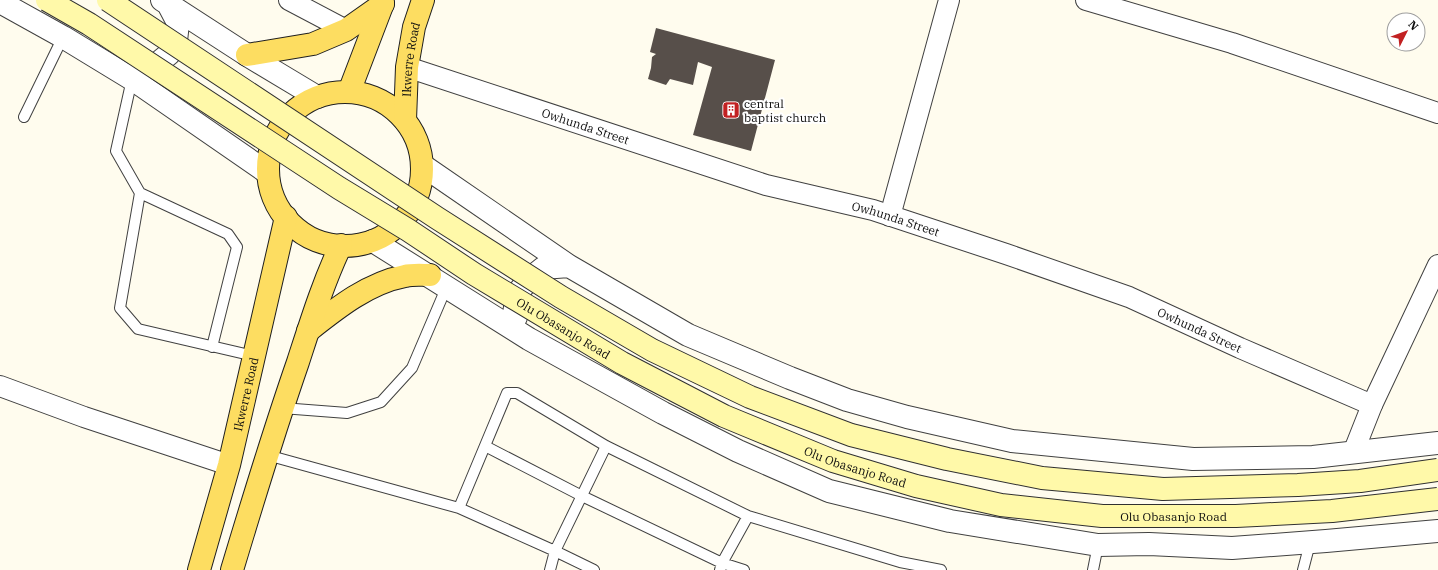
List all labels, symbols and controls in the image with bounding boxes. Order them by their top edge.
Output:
north arrow [1386,12,1426,52]
text: N [1405,17,1422,33]
street label: Ikwerre Road [398,20,423,97]
place label: central baptist church [744,96,827,125]
building icon: central baptist church [721,100,741,120]
street label: Owhunda Street [540,104,631,147]
street label: Owhunda Street [851,198,942,239]
street label: Olu Obasanjo Road [514,294,613,362]
street label: Owhunda Street [1155,304,1244,355]
street label: Ikwerre Road [230,356,261,432]
street label: Olu Obasanjo Road [802,442,908,490]
street label: Olu Obasanjo Road [1120,509,1227,524]

